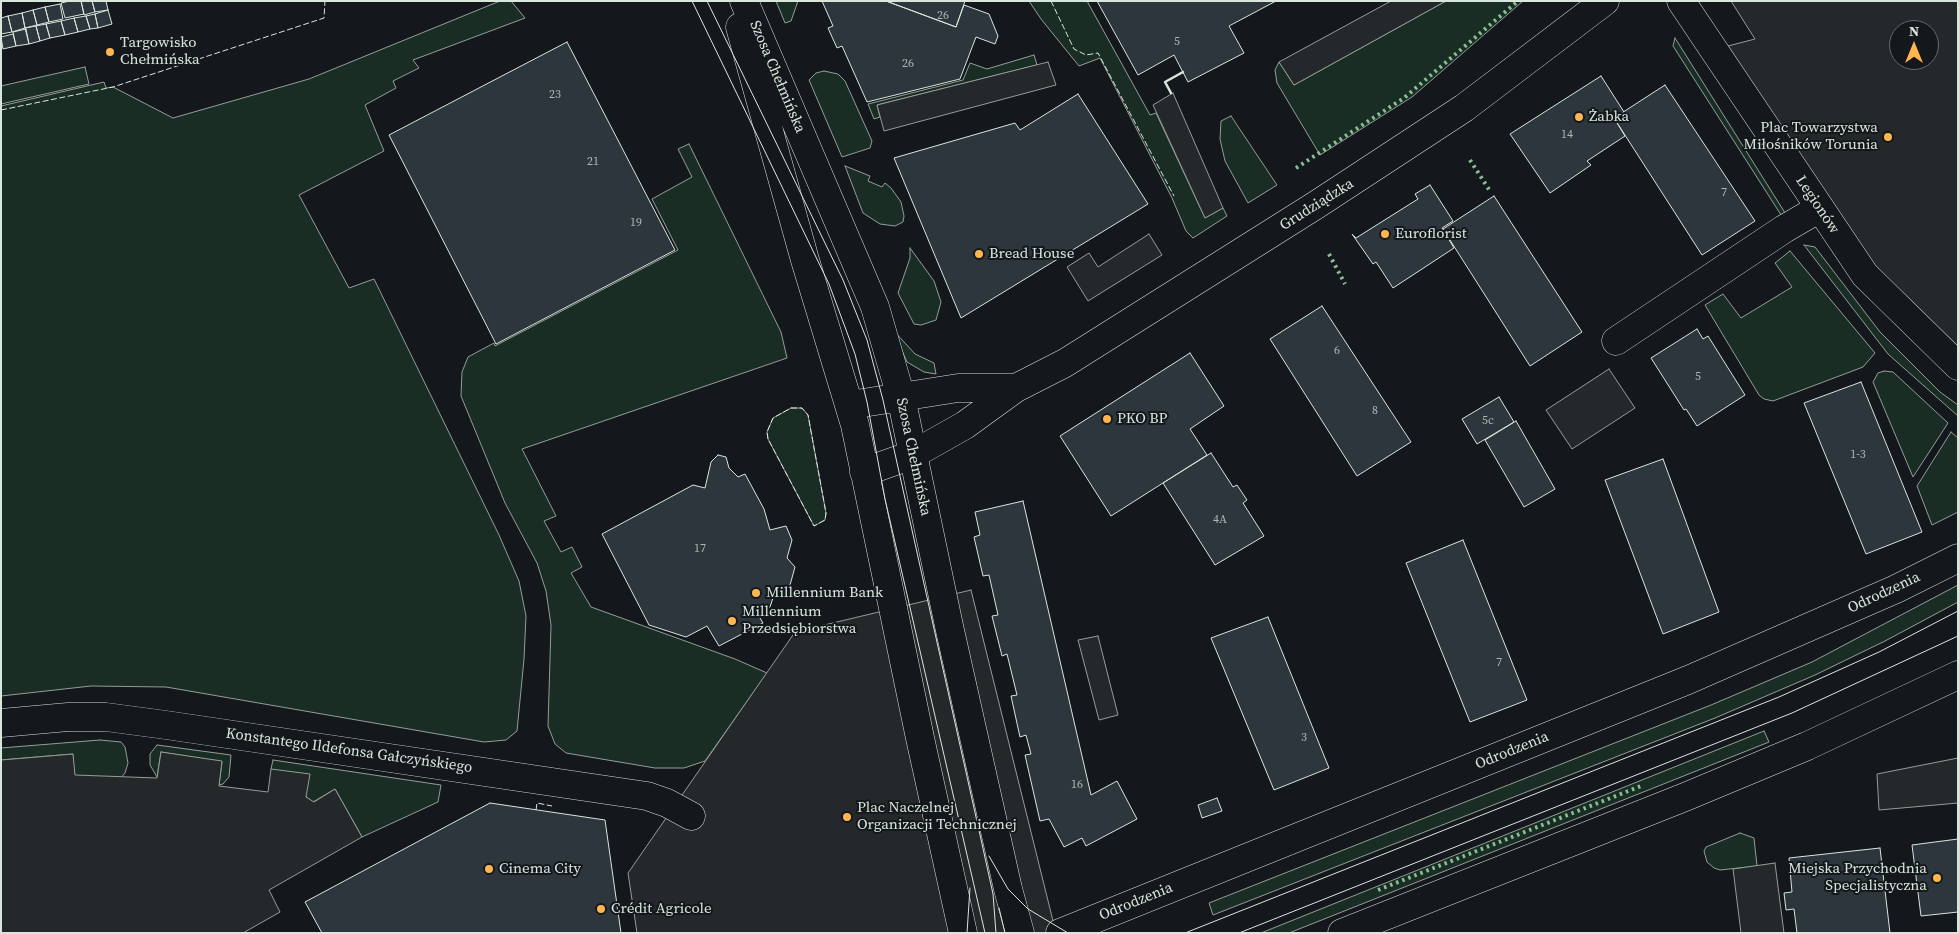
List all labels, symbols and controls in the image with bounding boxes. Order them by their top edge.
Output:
house number: 26 [937,9,949,23]
street label: Szosa Chełmińska [745,18,809,136]
north arrow [1889,20,1939,70]
text: N [1909,21,1919,41]
place label: Targowisko Chełmińska [120,34,200,69]
house number: 5 [1174,35,1180,49]
marker: Targowisko Chełmińska [104,46,116,58]
house number: 26 [902,57,914,71]
house number: 23 [549,88,561,102]
place label: Żabka [1589,108,1629,126]
marker: Żabka [1573,111,1585,123]
place label: Plac Towarzystwa Miłośników Torunia [1744,119,1878,154]
house number: 14 [1561,128,1573,142]
marker: Plac Towarzystwa Miłośników Torunia [1882,131,1894,143]
house number: 21 [587,155,599,169]
street label: Legionów [1791,173,1843,237]
street label: Grudziądzka [1277,175,1357,235]
house number: 7 [1721,186,1727,200]
house number: 19 [630,216,642,230]
place label: Euroflorist [1395,225,1467,243]
marker: Euroflorist [1379,228,1391,240]
place label: Bread House [989,245,1074,263]
marker: Bread House [973,248,985,260]
house number: 6 [1334,344,1340,358]
house number: 5 [1695,370,1701,384]
street label: Szosa Chełmińska [892,396,934,518]
house number: 8 [1372,404,1378,418]
place label: PKO BP [1117,410,1167,428]
marker: PKO BP [1101,413,1113,425]
house number: 5c [1482,414,1494,428]
house number: 1-3 [1850,448,1866,462]
house number: 4A [1213,513,1227,527]
house number: 17 [694,542,706,556]
street label: Odrodzenia [1845,568,1923,618]
place label: Millennium Bank [766,584,883,602]
marker: Millennium Bank [750,587,762,599]
place label: Millennium Przedsiębiorstwa [742,603,856,638]
marker: Millennium Przedsiębiorstwa [726,615,738,627]
house number: 7 [1496,656,1502,670]
street label: Konstantego Ildefonsa Gałczyńskiego [225,725,473,777]
street label: Odrodzenia [1473,728,1551,774]
house number: 3 [1301,731,1307,745]
house number: 16 [1071,778,1083,792]
place label: Plac Naczelnej Organizacji Technicznej [857,799,1017,834]
marker: Plac Naczelnej Organizacji Technicznej [841,811,853,823]
place label: Cinema City [499,860,581,878]
place label: Miejska Przychodnia Specjalistyczna [1788,860,1927,895]
marker: Cinema City [483,863,495,875]
marker: Miejska Przychodnia Specjalistyczna [1931,872,1943,884]
street label: Odrodzenia [1097,879,1175,925]
place label: Crédit Agricole [611,900,712,918]
marker: Crédit Agricole [595,903,607,915]

